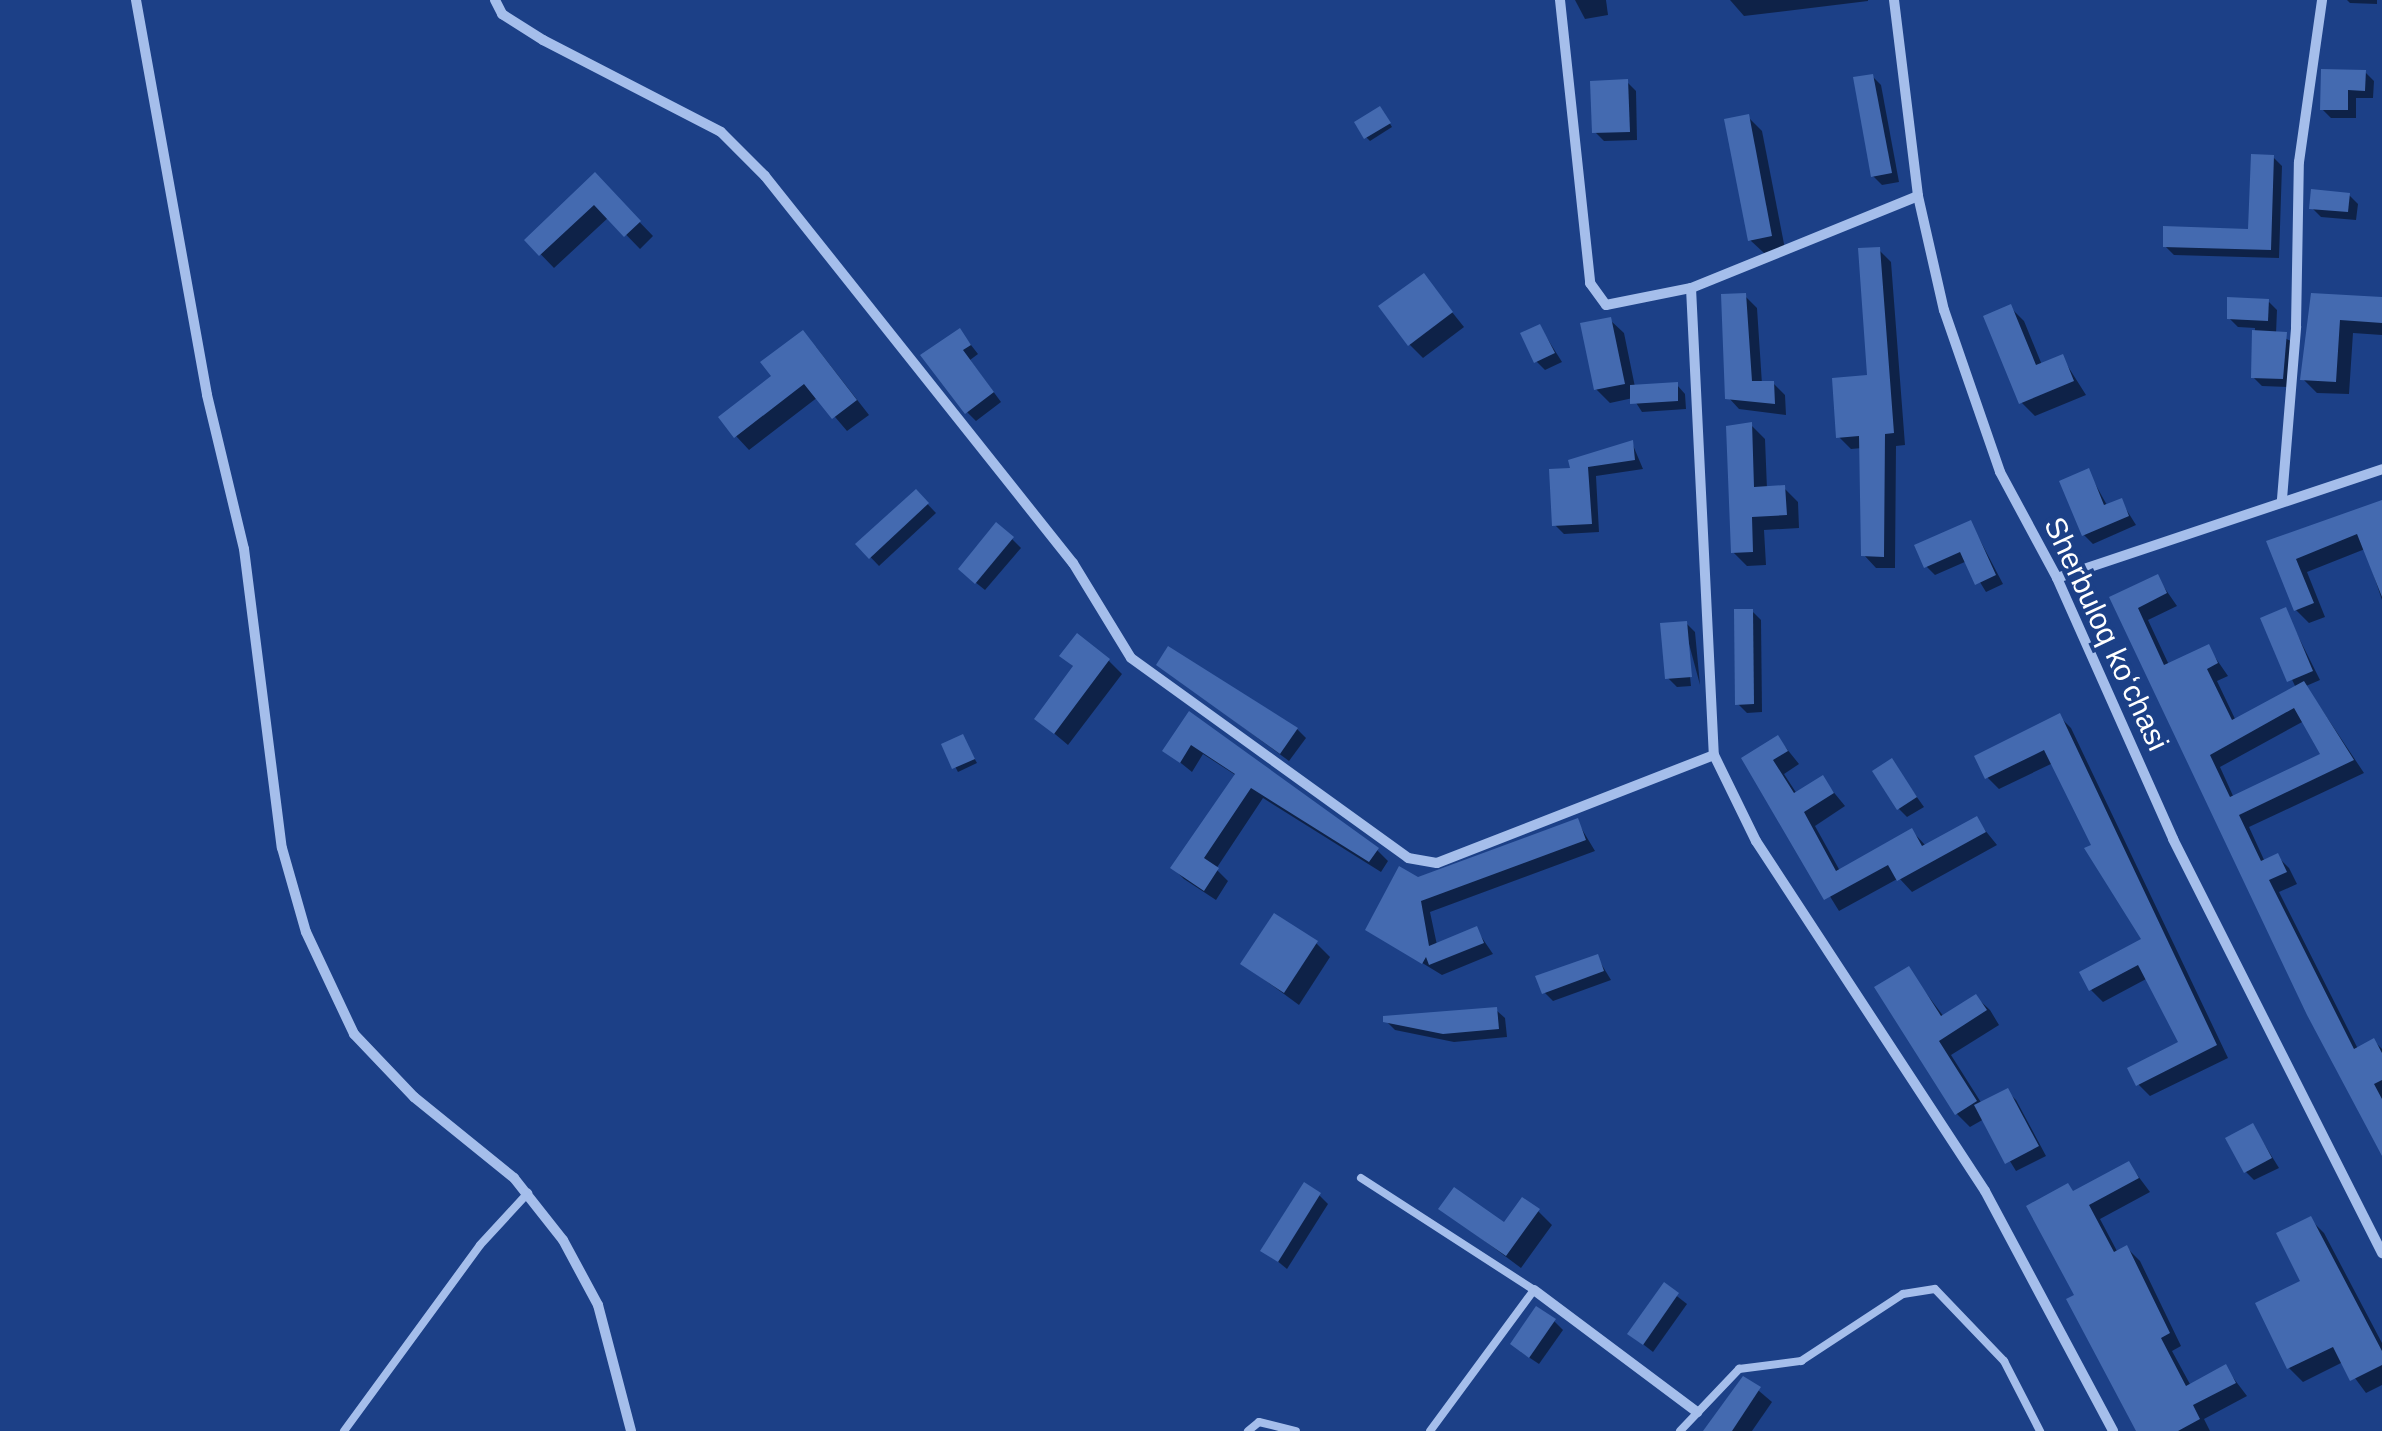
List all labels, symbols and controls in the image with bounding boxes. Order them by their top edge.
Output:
street label: Sherbuloq koʻchasi [2036,512,2176,756]

